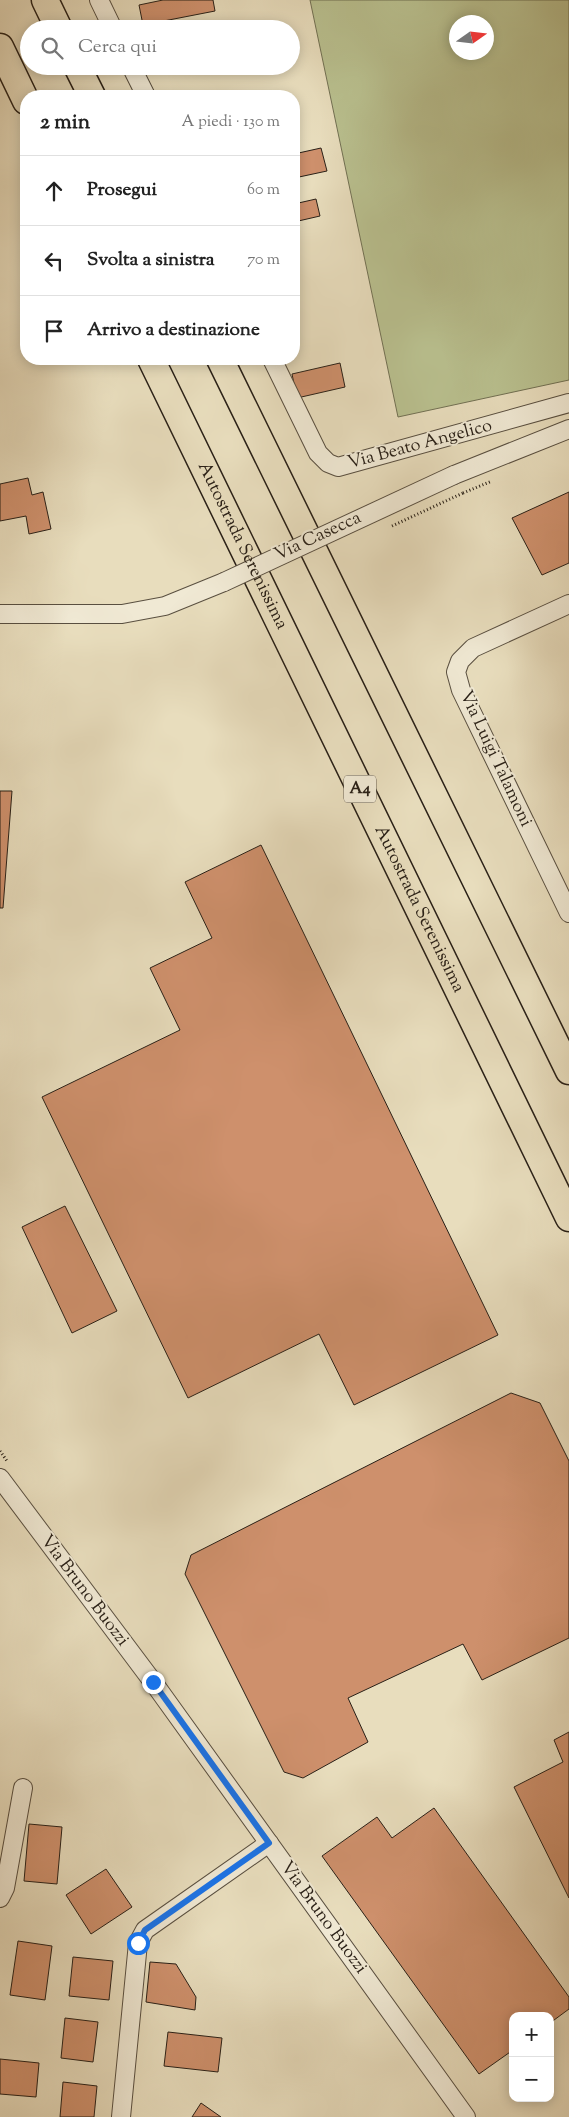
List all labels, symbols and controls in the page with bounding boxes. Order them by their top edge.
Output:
north arrow [449,15,494,60]
search box [20,20,300,75]
icon: search [38,34,66,62]
text: Cerca qui [78,34,157,61]
text: 2 min [40,108,90,138]
text: A piedi · 130 m [182,111,280,134]
icon: ahead [40,177,68,205]
text: Prosegui [87,177,157,204]
text: 60 m [247,179,280,202]
icon: left [40,247,68,275]
text: Svolta a sinistra [87,247,215,274]
text: 70 m [247,249,280,272]
icon: arrive [40,317,68,345]
text: Arrivo a destinazione [87,317,260,344]
street label: Via Beato Angelico [345,413,495,477]
street label: Autostrada Serenissima [190,458,294,634]
street label: Via Casecca [270,506,366,568]
street label: Via Luigi Talamoni [452,687,538,831]
road number: A4 [344,776,376,802]
street label: Autostrada Serenissima [367,821,471,997]
street label: Via Bruno Buozzi [33,1530,135,1652]
route end [142,1671,165,1694]
street label: Via Bruno Buozzi [273,1856,373,1980]
route start [127,1932,150,1955]
map controls [509,2012,554,2102]
button: + [509,2012,554,2057]
button: − [509,2057,554,2102]

